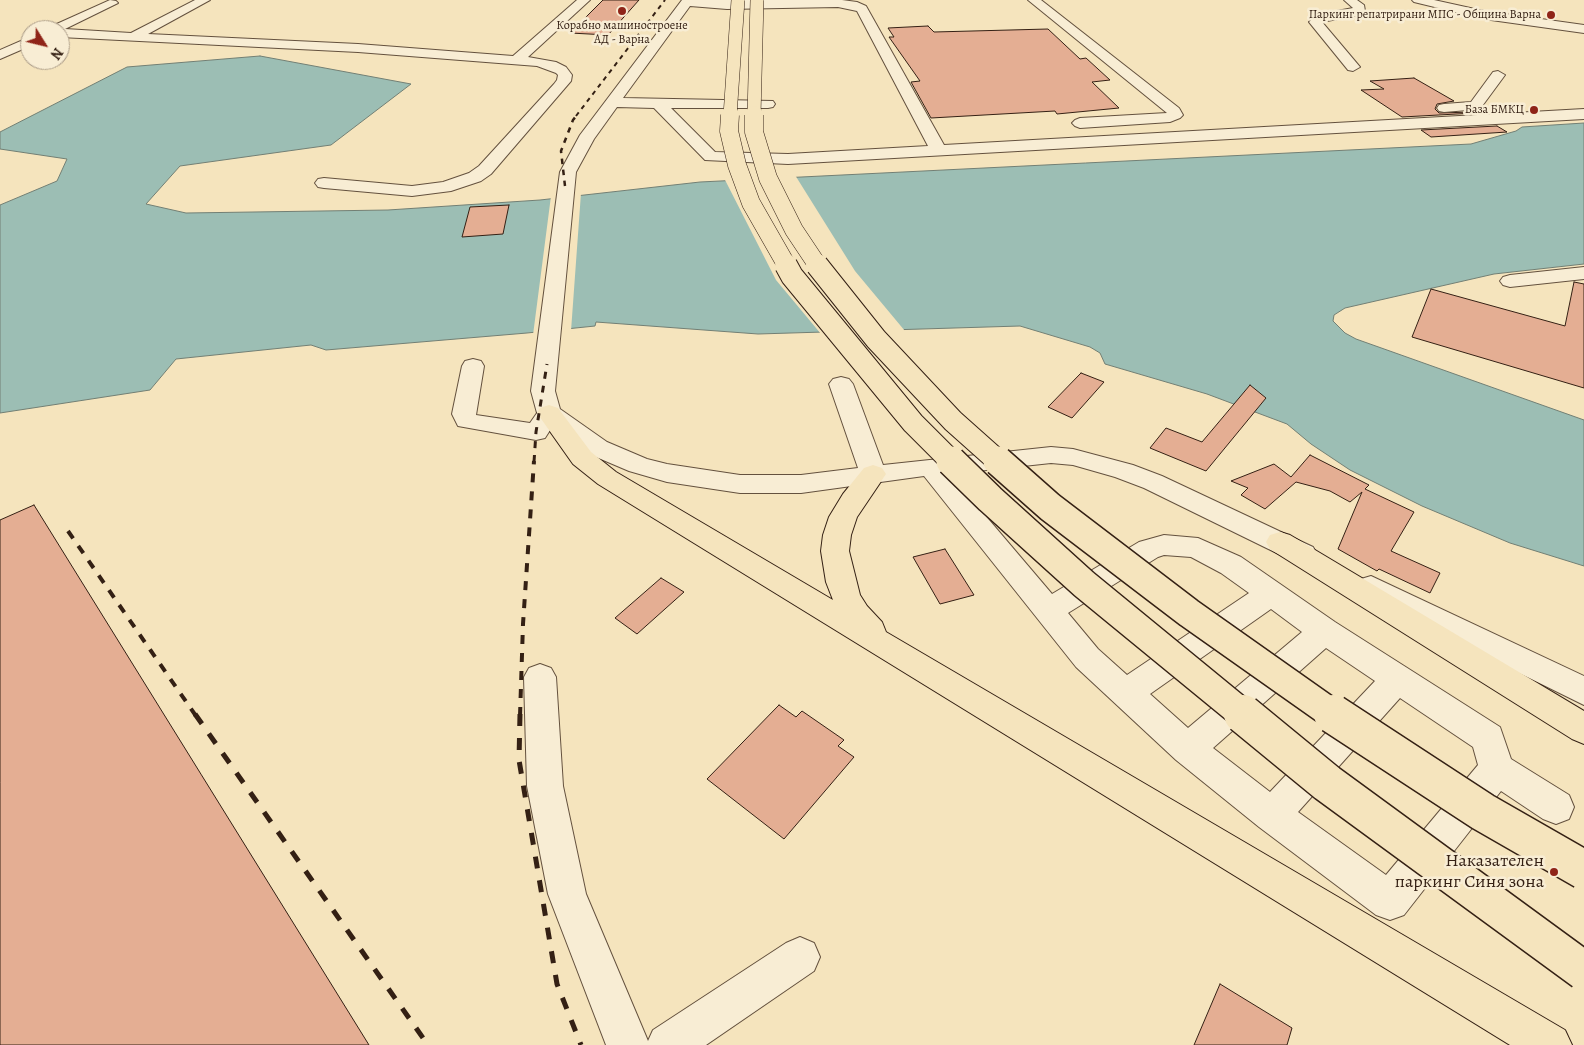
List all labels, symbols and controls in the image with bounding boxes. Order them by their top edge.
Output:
marker: Корабно машиностроене АД - Варна [616,5,628,17]
place label: Паркинг репатрирани МПС - Община Варна [1309,8,1541,22]
marker: Паркинг репатрирани МПС - Община Варна [1545,9,1557,21]
place label: Корабно машиностроене АД - Варна [556,19,688,47]
north arrow [20,20,70,70]
text: N [46,44,67,63]
place label: База БМКЦ [1465,103,1524,117]
marker: База БМКЦ [1528,104,1540,116]
place label: Наказателен паркинг Синя зона [1395,851,1544,894]
marker: Наказателен паркинг Синя зона [1548,866,1560,878]

